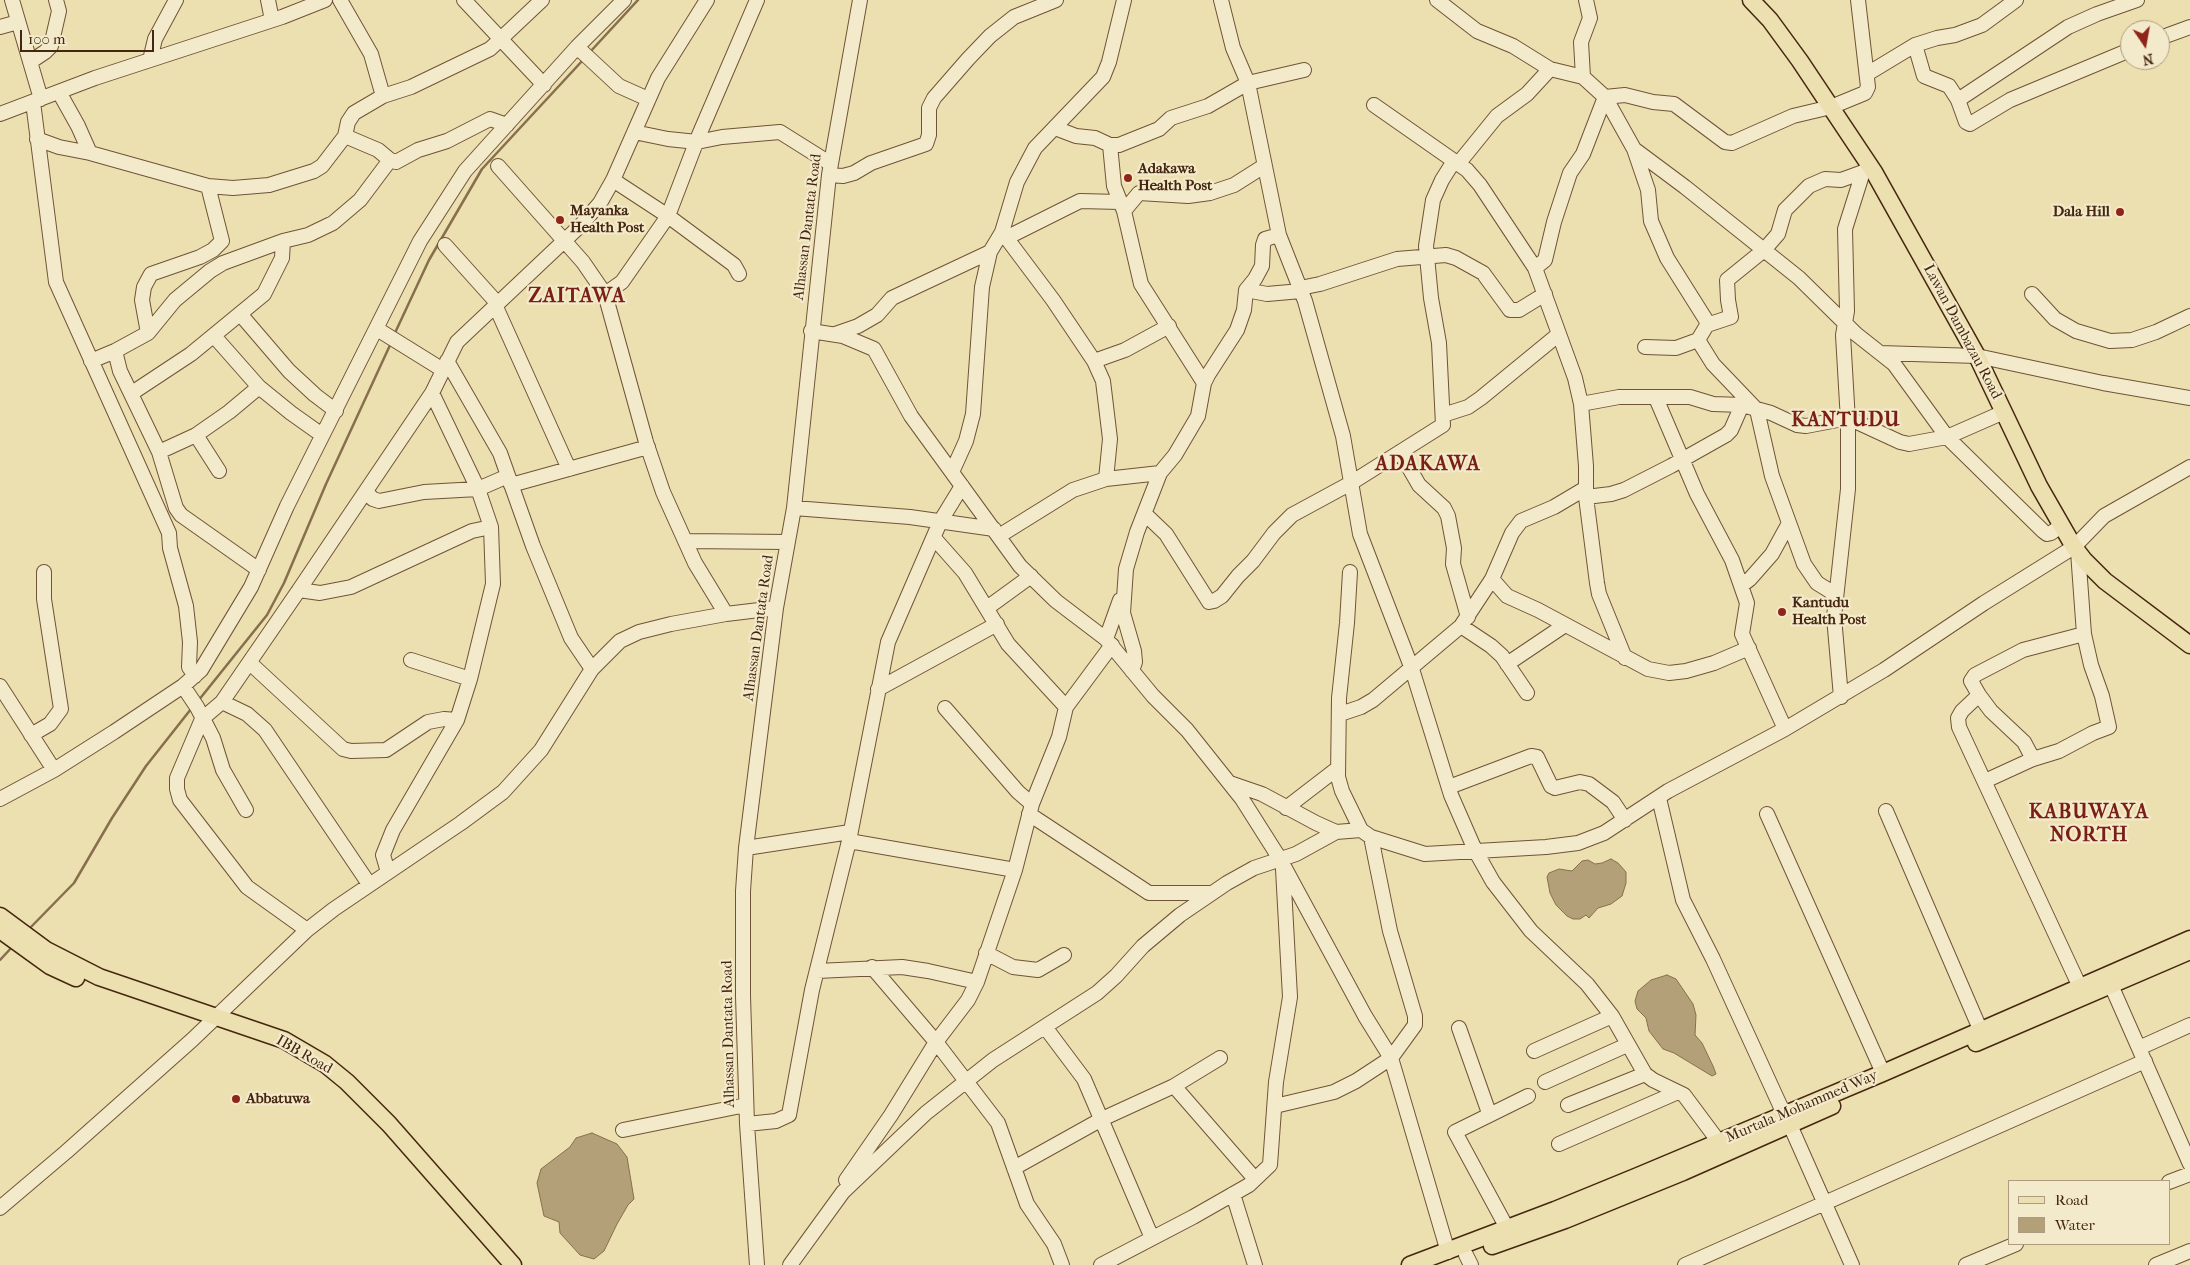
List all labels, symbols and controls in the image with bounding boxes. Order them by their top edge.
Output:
scale bar [22,20,156,52]
north arrow [2120,20,2170,70]
text: 100 m [28,30,66,48]
text: N [2141,50,2155,69]
street label: Alhassan Dantata Road [790,153,826,301]
place label: Adakawa Health Post [1138,160,1212,195]
marker: Adakawa Health Post [1122,172,1134,184]
place label: Mayanka Health Post [570,202,644,237]
place label: Dala Hill [2053,203,2110,221]
marker: Dala Hill [2114,206,2126,218]
marker: Mayanka Health Post [554,214,566,226]
street label: Lawan Dambazau Road [1919,262,2005,402]
district label: ZAITAWA [527,285,627,309]
district label: KANTUDU [1790,409,1902,433]
district label: ADAKAWA [1374,453,1482,477]
street label: Alhassan Dantata Road [740,554,778,702]
place label: Kantudu Health Post [1792,594,1866,629]
marker: Kantudu Health Post [1776,606,1788,618]
district label: KABUWAYA NORTH [2028,801,2150,848]
street label: Alhassan Dantata Road [719,960,739,1108]
street label: IBB Road [273,1032,335,1078]
street label: Murtala Mohammed Way [1723,1067,1881,1147]
place label: Abbatuwa [246,1090,310,1108]
marker: Abbatuwa [230,1093,242,1105]
legend [2008,1180,2170,1245]
text: Road [2055,1191,2088,1209]
text: Water [2055,1216,2095,1234]

